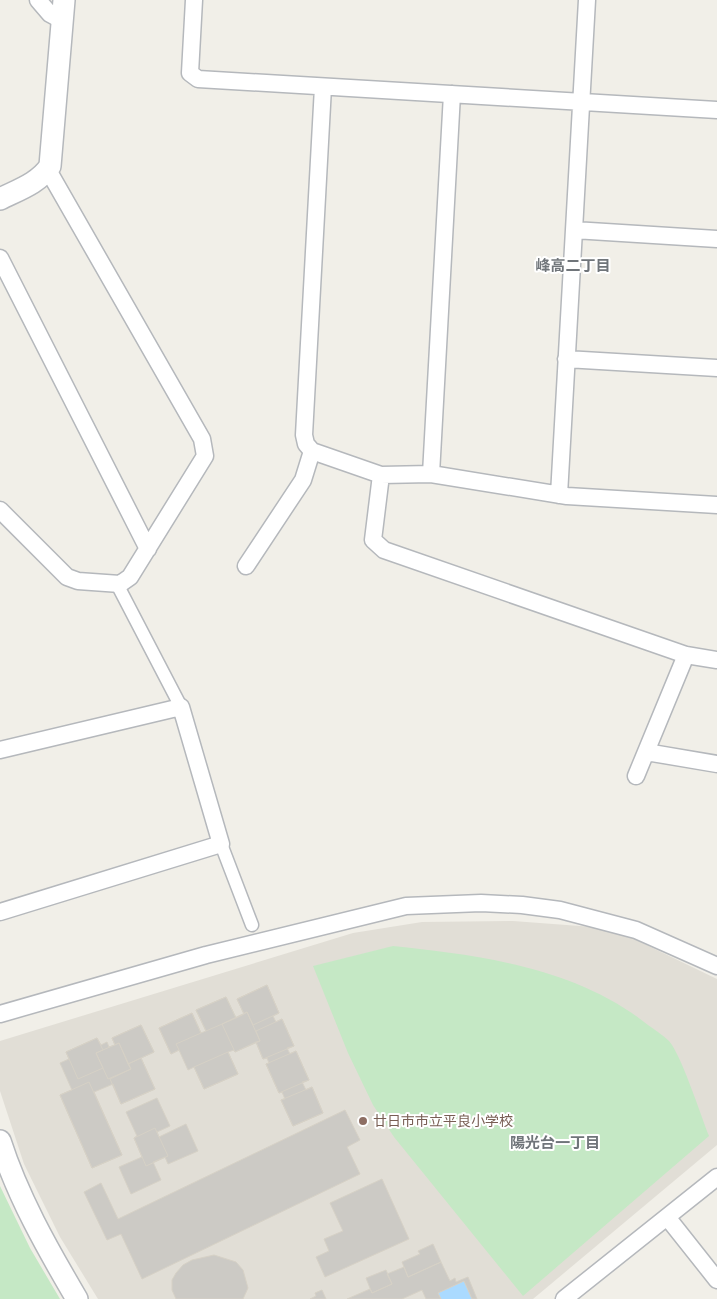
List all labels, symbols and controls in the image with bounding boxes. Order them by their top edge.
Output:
district label: 峰高二丁目 [535,257,611,275]
place label: 廿日市市立平良小学校 [373,1113,513,1129]
marker: 廿日市市立平良小学校 [357,1115,369,1127]
district label: 陽光台一丁目 [510,1134,600,1152]

